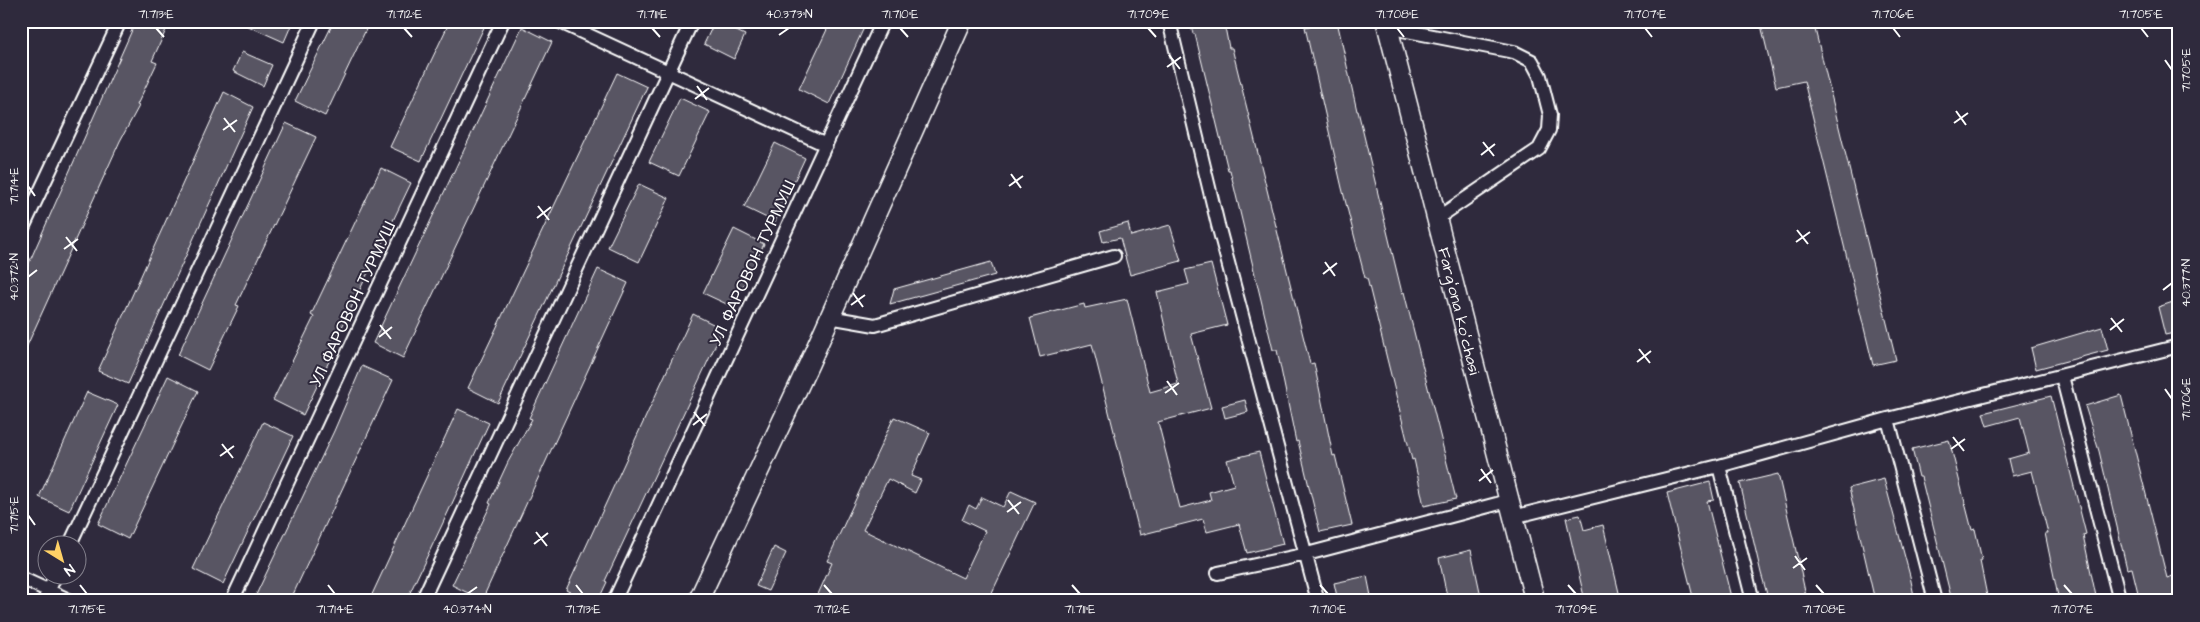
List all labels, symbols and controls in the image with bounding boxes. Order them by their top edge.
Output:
text: 71.713°E [138,6,174,23]
text: 71.712°E [386,6,422,23]
text: 71.711°E [637,6,667,23]
text: 40.373°N [765,6,813,23]
text: 71.710°E [882,6,918,23]
text: 71.709°E [1127,6,1169,23]
text: 71.708°E [1375,6,1419,23]
text: 71.707°E [1624,6,1666,23]
text: 71.706°E [1872,6,1914,23]
text: 71.705°E [2119,6,2163,23]
text: 71.705°E [2178,48,2195,92]
text: 71.714°E [6,167,23,205]
street label: УЛ ФАРОВОН ТУРМУШ [705,176,801,350]
street label: УЛ ФАРОВОН ТУРМУШ [305,217,401,391]
street label: Fargʻona koʻchasi [1432,245,1486,378]
text: 40.372°N [6,253,23,301]
text: 40.377°N [2178,258,2195,307]
text: 71.706°E [2178,378,2195,420]
text: 71.715°E [6,496,23,534]
north arrow [38,534,88,584]
text: N [60,559,79,580]
text: 71.715°E [68,601,106,618]
text: 71.714°E [316,601,354,618]
text: 40.374°N [442,601,492,618]
text: 71.713°E [565,601,601,618]
text: 71.712°E [814,601,850,618]
text: 71.711°E [1065,601,1095,618]
text: 71.710°E [1310,601,1346,618]
text: 71.709°E [1555,601,1597,618]
text: 71.708°E [1802,601,1846,618]
text: 71.707°E [2051,601,2093,618]

